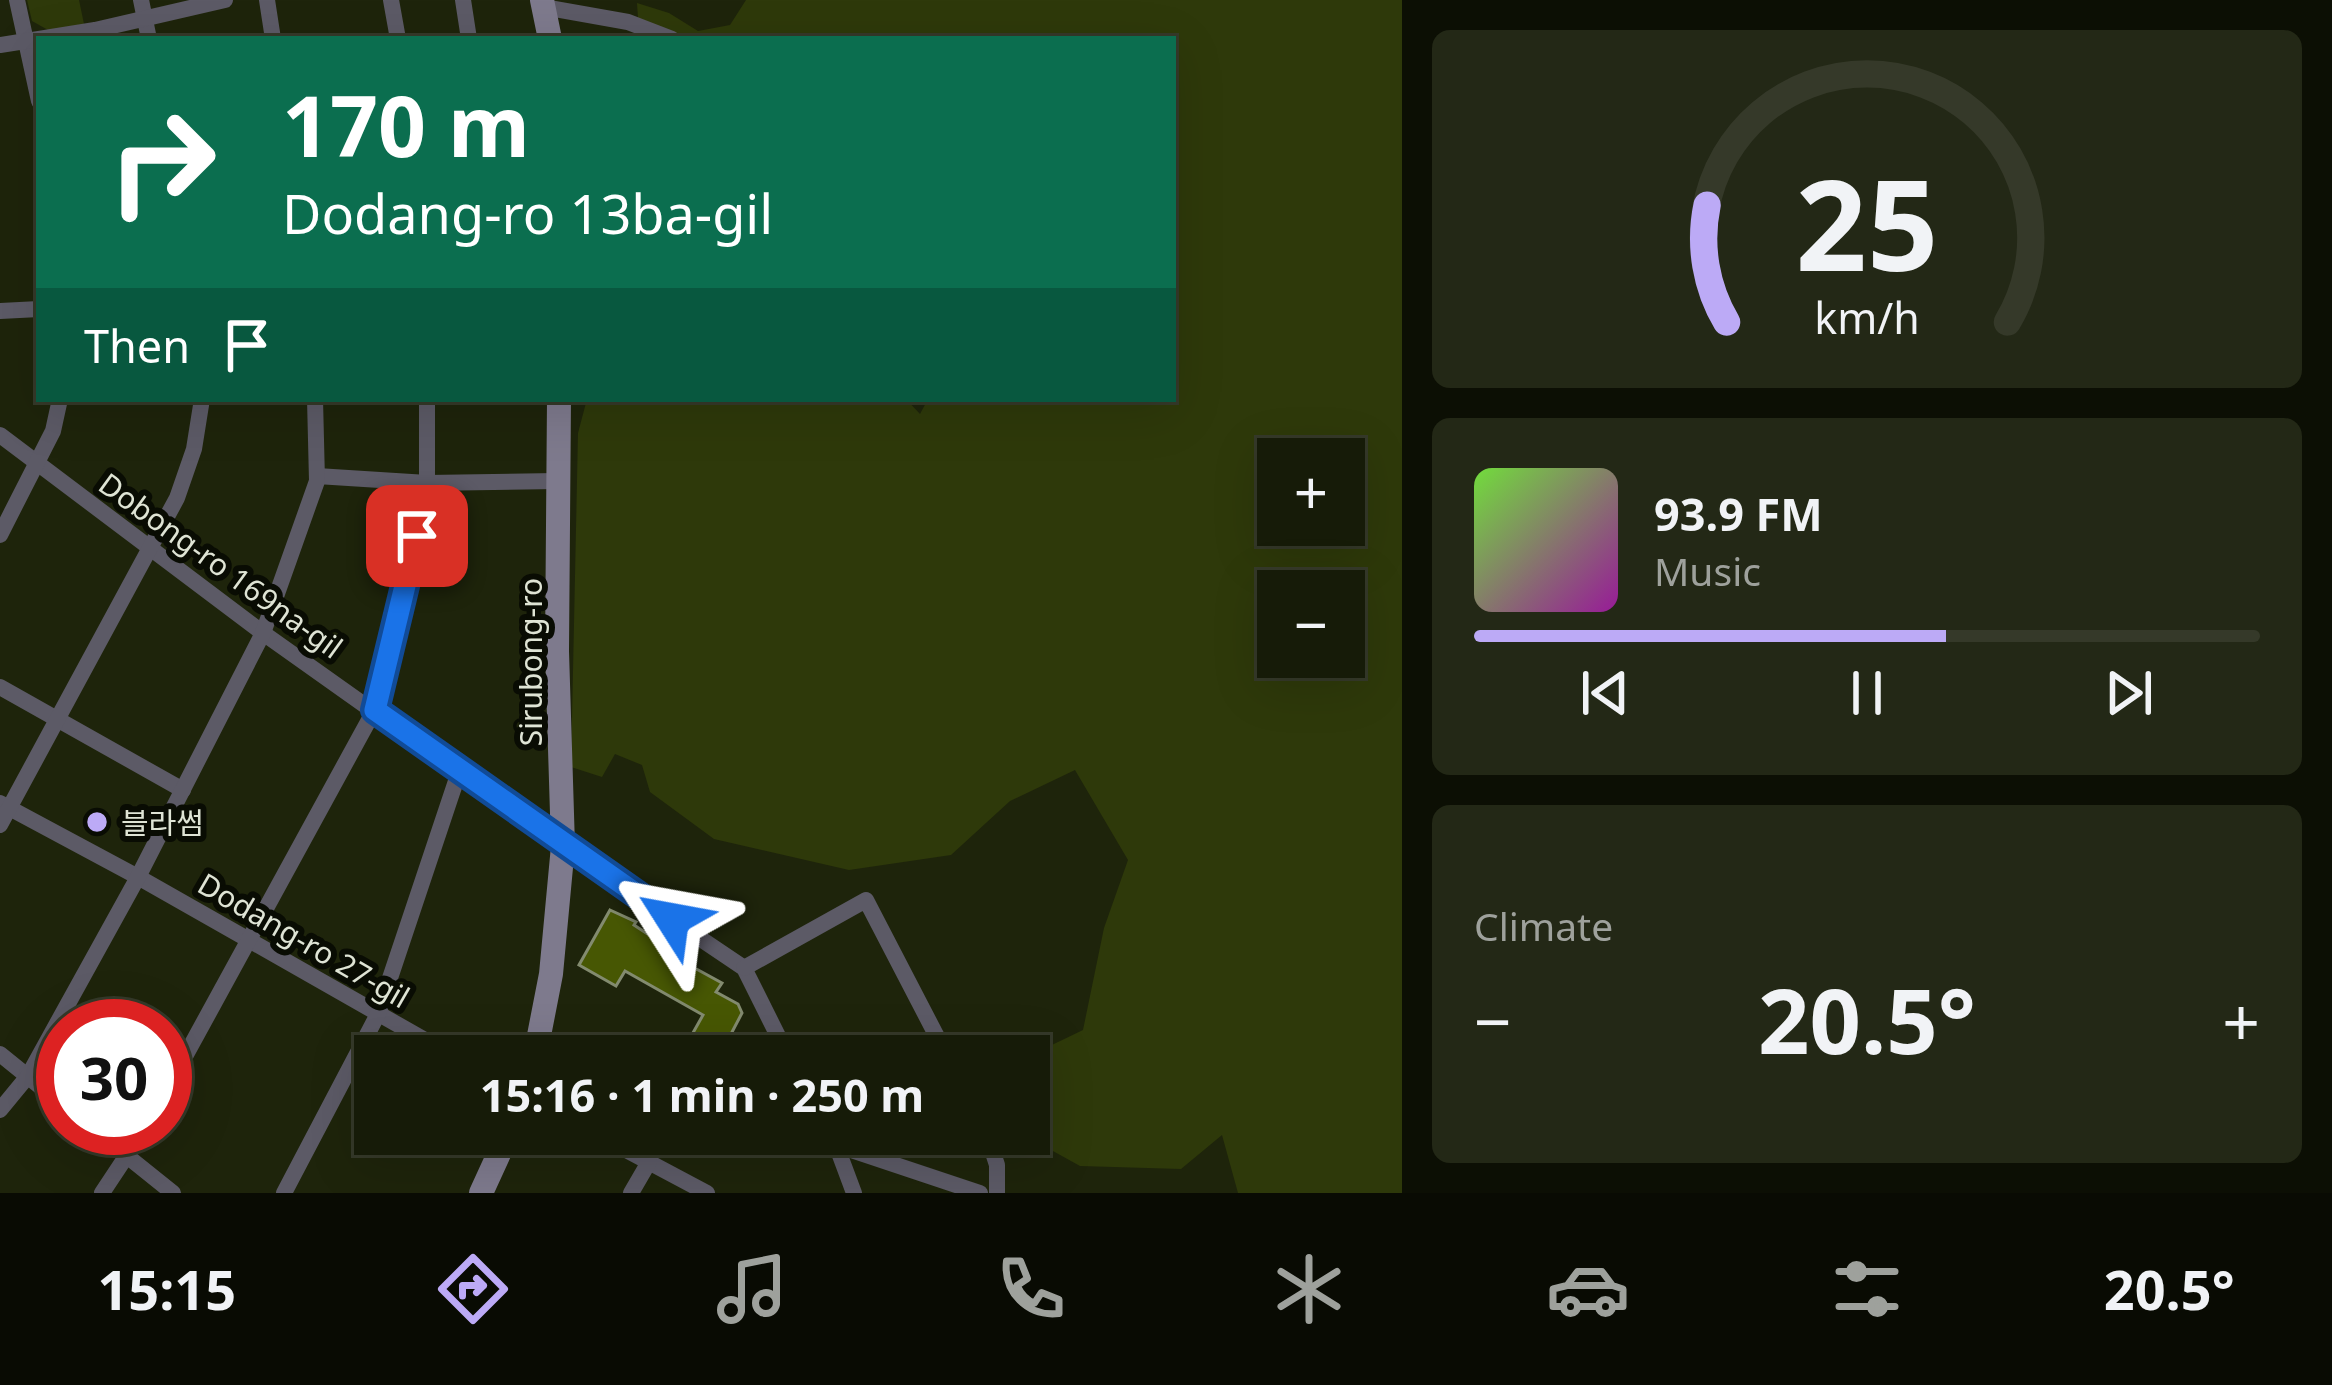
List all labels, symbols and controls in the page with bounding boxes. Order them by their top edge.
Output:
text: 170 m [282,67,530,182]
icon: right [84,84,240,240]
text: 25 [1796,138,1938,308]
text: Dodang-ro 13ba-gil [282,176,773,250]
text: km/h [1814,288,1920,347]
icon: arrive [214,312,280,378]
text: Then [84,315,190,376]
map controls [1257,438,1365,678]
button: + [1257,438,1365,546]
street label: Dobong-ro 169na-gil [91,463,351,667]
text: 93.9 FM [1654,483,1823,544]
pin [366,485,468,587]
icon: arrive [384,503,450,569]
text: Music [1654,544,1761,597]
button: − [1257,570,1365,678]
street label: Sirubong-ro [510,578,551,746]
icon: previous [1572,660,1638,726]
icon: pause [1834,660,1900,726]
icon: next [2096,660,2162,726]
place label: 블라썸 [121,802,204,843]
marker: 블라썸 [84,809,110,835]
position arrow [609,856,735,982]
street label: Dodang-ro 27-gil [191,863,417,1017]
text: Climate [1474,899,1613,952]
text: 20.5° [1758,958,1976,1080]
text: − [1474,975,1512,1065]
text: + [2222,975,2260,1065]
speed limit sign: 30 [36,999,192,1155]
text: 15:16 · 1 min · 250 m [480,1064,924,1125]
icon: directions [431,1247,515,1331]
icon: music [710,1247,794,1331]
icon: phone [989,1247,1073,1331]
icon: climate [1267,1247,1351,1331]
icon: car [1546,1247,1630,1331]
icon: filters [1825,1247,1909,1331]
text: 15:15 [97,1252,236,1326]
text: 20.5° [2104,1252,2235,1326]

